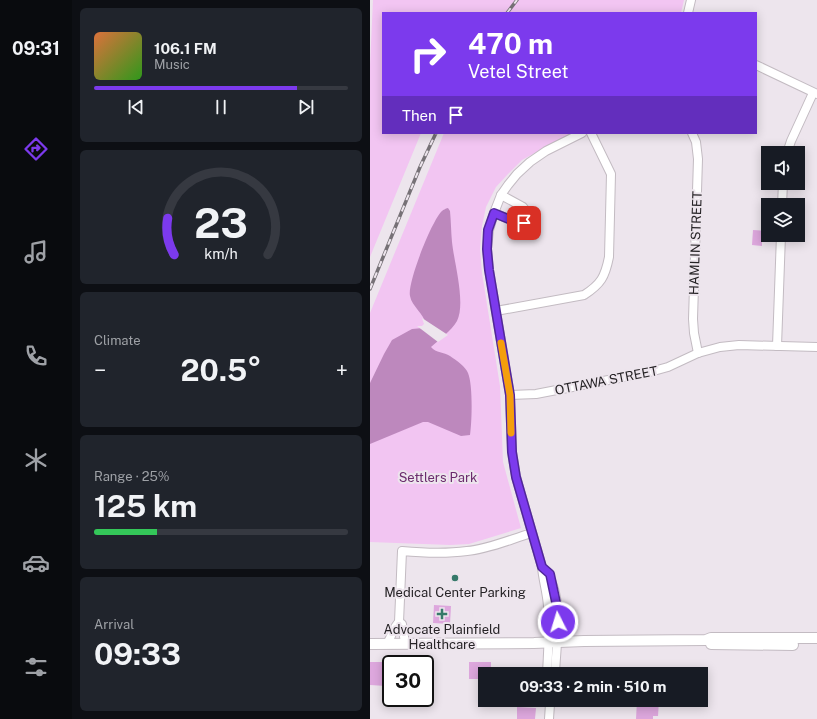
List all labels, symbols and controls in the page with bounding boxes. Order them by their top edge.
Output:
text: 470 m [468,27,553,60]
icon: right [402,28,454,80]
text: 09:31 [12,38,60,59]
text: 106.1 FM [154,40,217,57]
text: Music [154,57,190,72]
text: Vetel Street [468,61,568,82]
icon: previous [125,96,147,118]
icon: pause [210,96,232,118]
icon: next [295,96,317,118]
icon: arrive [445,104,467,126]
text: Then [402,107,437,124]
icon: directions [22,135,50,163]
map controls [761,146,805,242]
button: sound [761,146,805,190]
street label: HAMLIN STREET [686,191,705,295]
text: 23 [194,198,248,247]
button: layers [761,198,805,242]
pin [507,206,541,240]
icon: arrive [513,212,535,234]
icon: music [22,238,50,266]
text: km/h [204,245,238,262]
text: Climate [94,333,141,348]
icon: phone [22,342,50,370]
text: 20.5° [181,352,261,388]
text: − [94,357,106,383]
text: + [336,357,348,383]
street label: OTTAWA STREET [553,363,659,398]
icon: climate [22,446,50,474]
text: Range · 25% [94,469,170,484]
park label: Settlers Park [399,470,477,485]
text: 125 km [94,488,197,524]
icon: car [22,549,50,577]
marker: Medical Center Parking [450,573,460,583]
place label: Medical Center Parking [384,585,526,600]
position arrow [537,601,579,643]
marker: Advocate Plainfield Healthcare [436,608,448,620]
text: Arrival [94,617,134,632]
place label: Advocate Plainfield Healthcare [384,622,500,652]
text: 09:33 [94,636,181,672]
icon: filters [22,653,50,681]
speed limit sign: 30 [382,655,434,707]
text: 09:33 · 2 min · 510 m [520,678,666,695]

